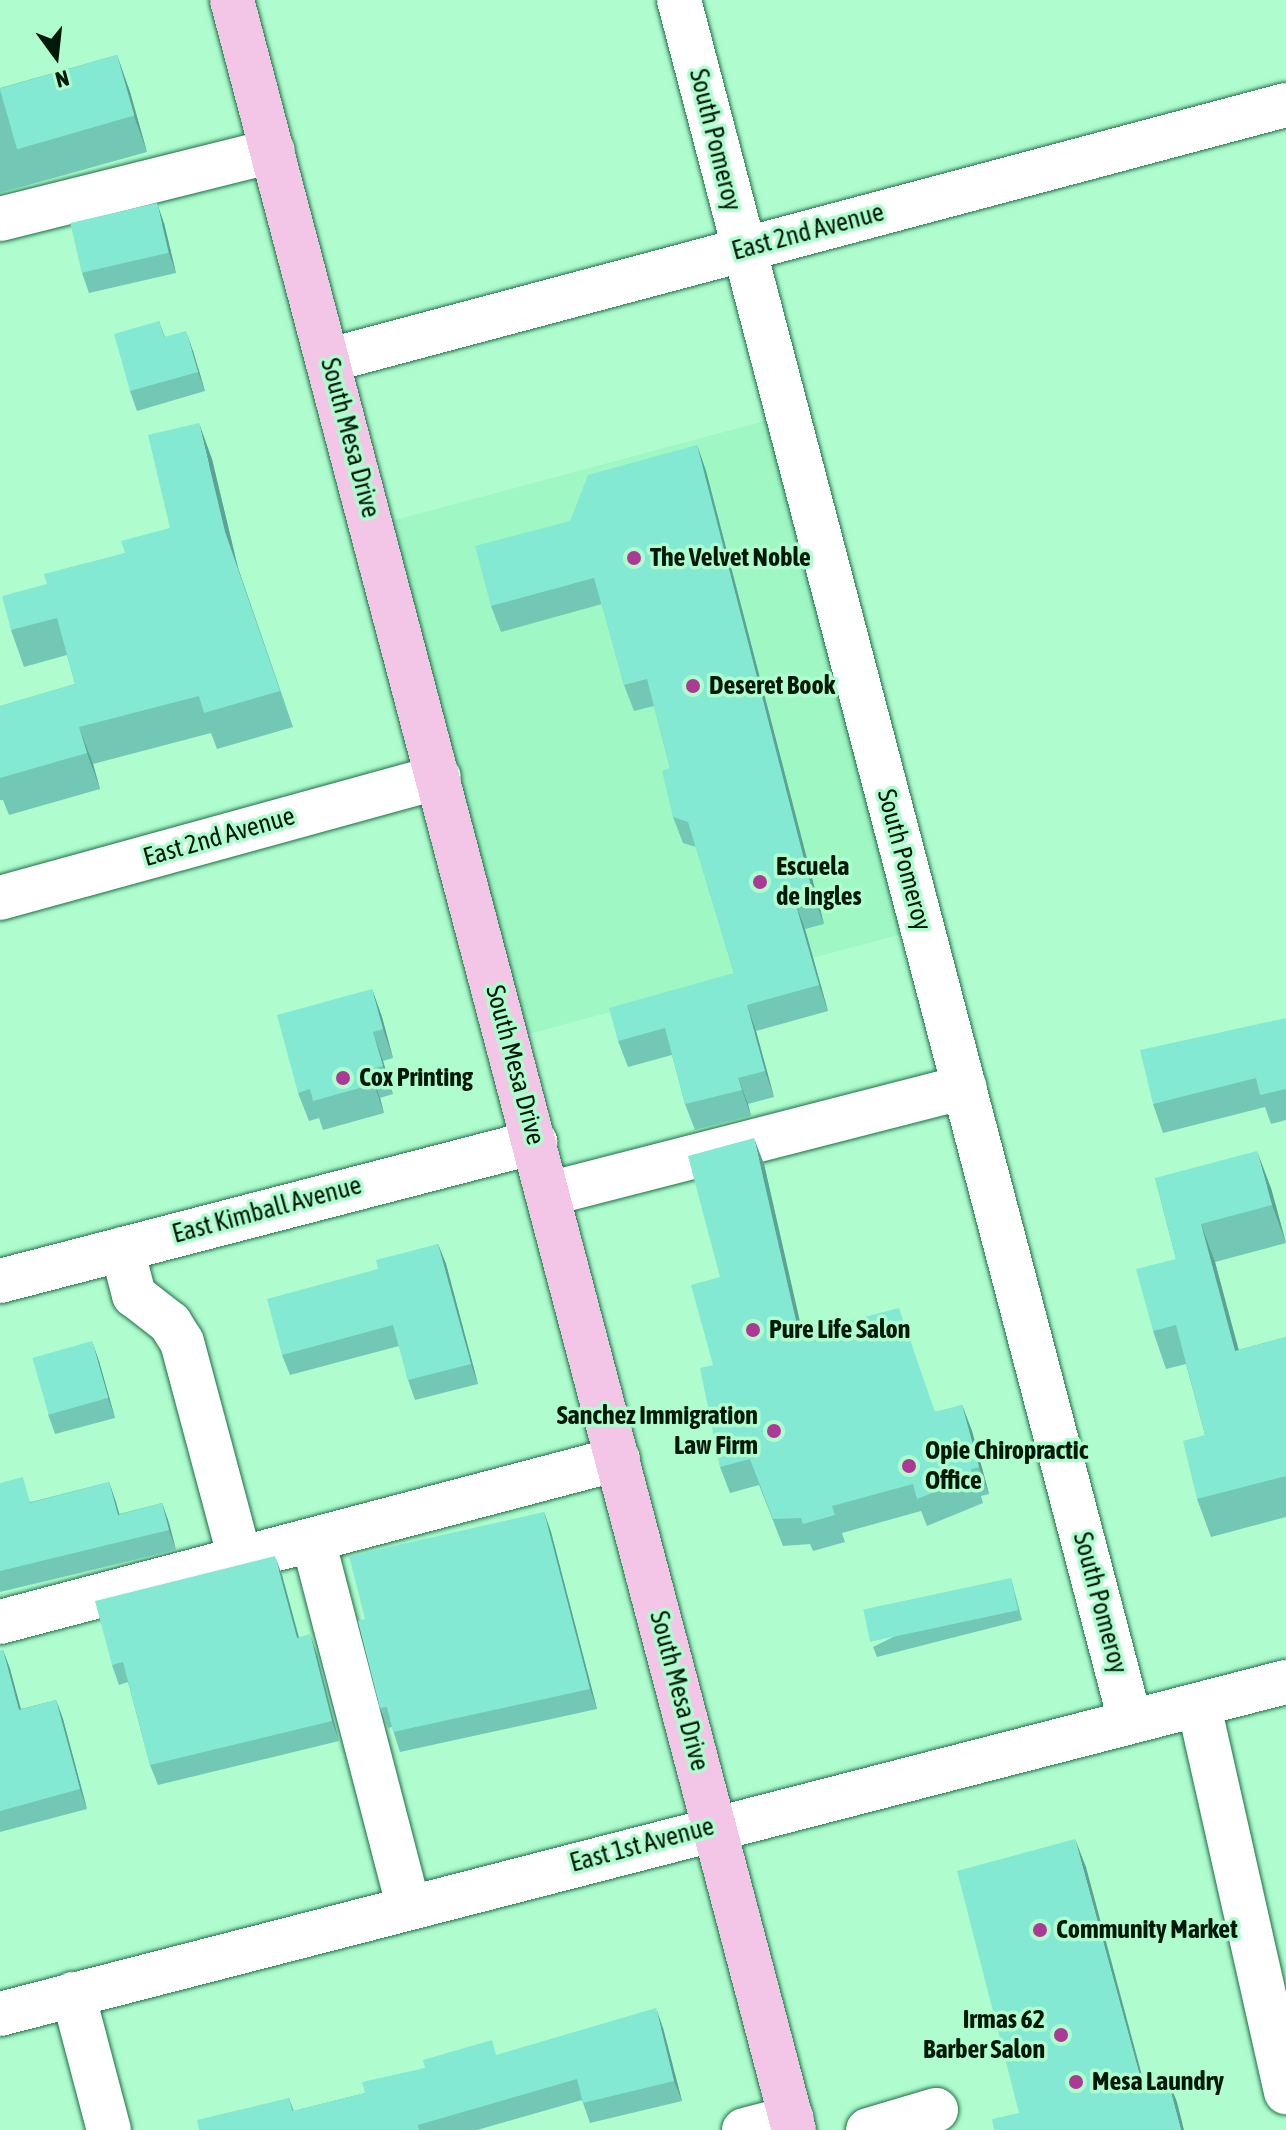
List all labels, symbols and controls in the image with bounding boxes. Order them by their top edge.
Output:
north arrow [16,16,96,96]
text: N [53,65,72,93]
street label: South Pomeroy [682,66,748,214]
street label: East 2nd Avenue [729,197,887,267]
street label: South Mesa Drive [314,355,386,521]
place label: The Velvet Noble [650,542,811,574]
marker: The Velvet Noble [625,549,643,567]
place label: Deseret Book [709,670,835,702]
marker: Deseret Book [684,677,702,695]
street label: South Pomeroy [870,786,938,934]
street label: East 2nd Avenue [140,800,298,874]
place label: Escuela de Ingles [776,851,862,912]
marker: Escuela de Ingles [751,873,769,891]
street label: South Mesa Drive [479,982,551,1148]
place label: Cox Printing [359,1062,473,1094]
marker: Cox Printing [334,1069,352,1087]
street label: East Kimball Avenue [169,1170,365,1250]
place label: Pure Life Salon [769,1314,910,1346]
marker: Pure Life Salon [744,1321,762,1339]
place label: Sanchez Immigration Law Firm [557,1400,758,1462]
marker: Sanchez Immigration Law Firm [765,1422,783,1440]
place label: Opie Chiropractic Office [925,1435,1088,1496]
marker: Opie Chiropractic Office [900,1457,918,1475]
street label: South Pomeroy [1066,1529,1134,1677]
street label: South Mesa Drive [643,1608,715,1774]
street label: East 1st Avenue [567,1811,717,1879]
place label: Community Market [1056,1914,1238,1946]
marker: Community Market [1031,1921,1049,1939]
place label: Irmas 62 Barber Salon [923,2004,1045,2066]
marker: Irmas 62 Barber Salon [1052,2026,1070,2044]
place label: Mesa Laundry [1092,2066,1224,2098]
marker: Mesa Laundry [1067,2073,1085,2091]

